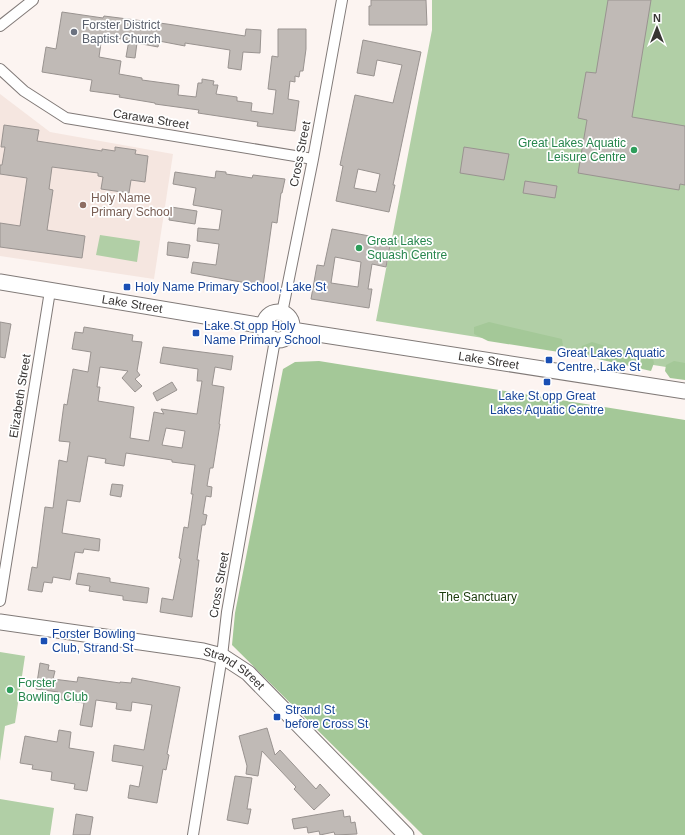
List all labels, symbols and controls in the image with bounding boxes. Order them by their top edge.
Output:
north arrow [637,8,677,48]
text: N [653,12,661,24]
place label: Forster District Baptist Church [82,18,161,46]
marker: Forster District Baptist Church [69,27,79,37]
street label: Carawa Street [112,106,191,132]
street label: Cross Street [287,119,313,188]
place label: Great Lakes Aquatic Leisure Centre [518,136,626,164]
marker: Great Lakes Aquatic Leisure Centre [629,145,639,155]
place label: Holy Name Primary School [91,191,172,219]
marker: Holy Name Primary School [78,200,88,210]
place label: Great Lakes Squash Centre [367,234,447,262]
marker: Great Lakes Squash Centre [354,243,364,253]
place label: Holy Name Primary School, Lake St [135,280,327,294]
marker: Holy Name Primary School, Lake St [122,282,132,292]
street label: Lake Street [101,292,164,316]
place label: Lake St opp Holy Name Primary School [204,319,321,347]
marker: Lake St opp Holy Name Primary School [191,328,201,338]
place label: Great Lakes Aquatic Centre, Lake St [557,346,665,374]
street label: Lake Street [457,349,521,372]
street label: Elizabeth Street [6,352,34,439]
marker: Great Lakes Aquatic Centre, Lake St [544,355,554,365]
marker: Lake St opp Great Lakes Aquatic Centre [542,377,552,387]
place label: Lake St opp Great Lakes Aquatic Centre [490,389,604,417]
street label: Cross Street [206,550,232,619]
park label: The Sanctuary [439,590,517,604]
place label: Forster Bowling Club, Strand St [52,627,135,655]
marker: Forster Bowling Club, Strand St [39,636,49,646]
street label: Strand Street [202,644,268,693]
place label: Forster Bowling Club [18,676,88,704]
marker: Forster Bowling Club [5,685,15,695]
place label: Strand St before Cross St [285,703,369,731]
marker: Strand St before Cross St [272,712,282,722]

